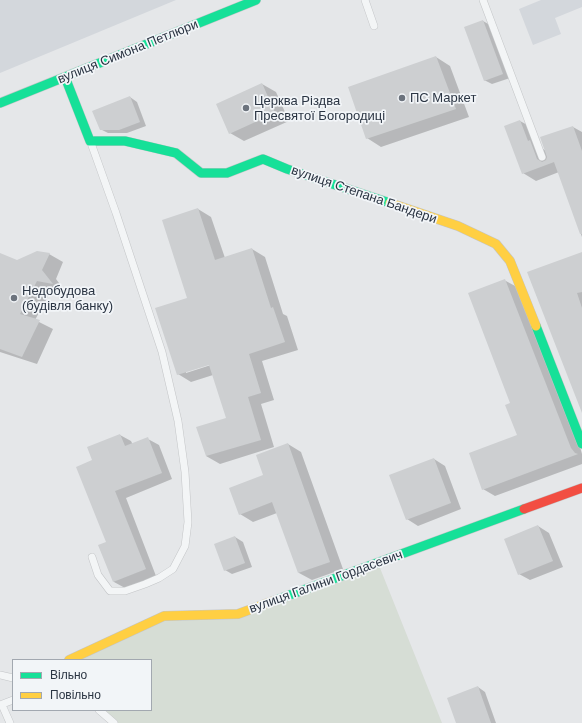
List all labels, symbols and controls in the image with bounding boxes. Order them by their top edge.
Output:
street label: вулиця Симона Петлюри [55,17,201,87]
place label: ПС Маркет [410,90,476,106]
place label: Церква Різдва Пресвятої Богородиці [254,93,385,124]
marker: ПС Маркет [397,93,407,103]
marker: Церква Різдва Пресвятої Богородиці [241,103,251,113]
street label: вулиця Степана Бандери [289,163,439,227]
place label: Недобудова (будівля банку) [22,283,113,314]
marker: Недобудова (будівля банку) [9,293,19,303]
street label: вулиця Галини Гордасевич [247,547,405,617]
legend [12,659,152,711]
text: Вільно [50,668,87,682]
text: Повільно [50,688,101,702]

